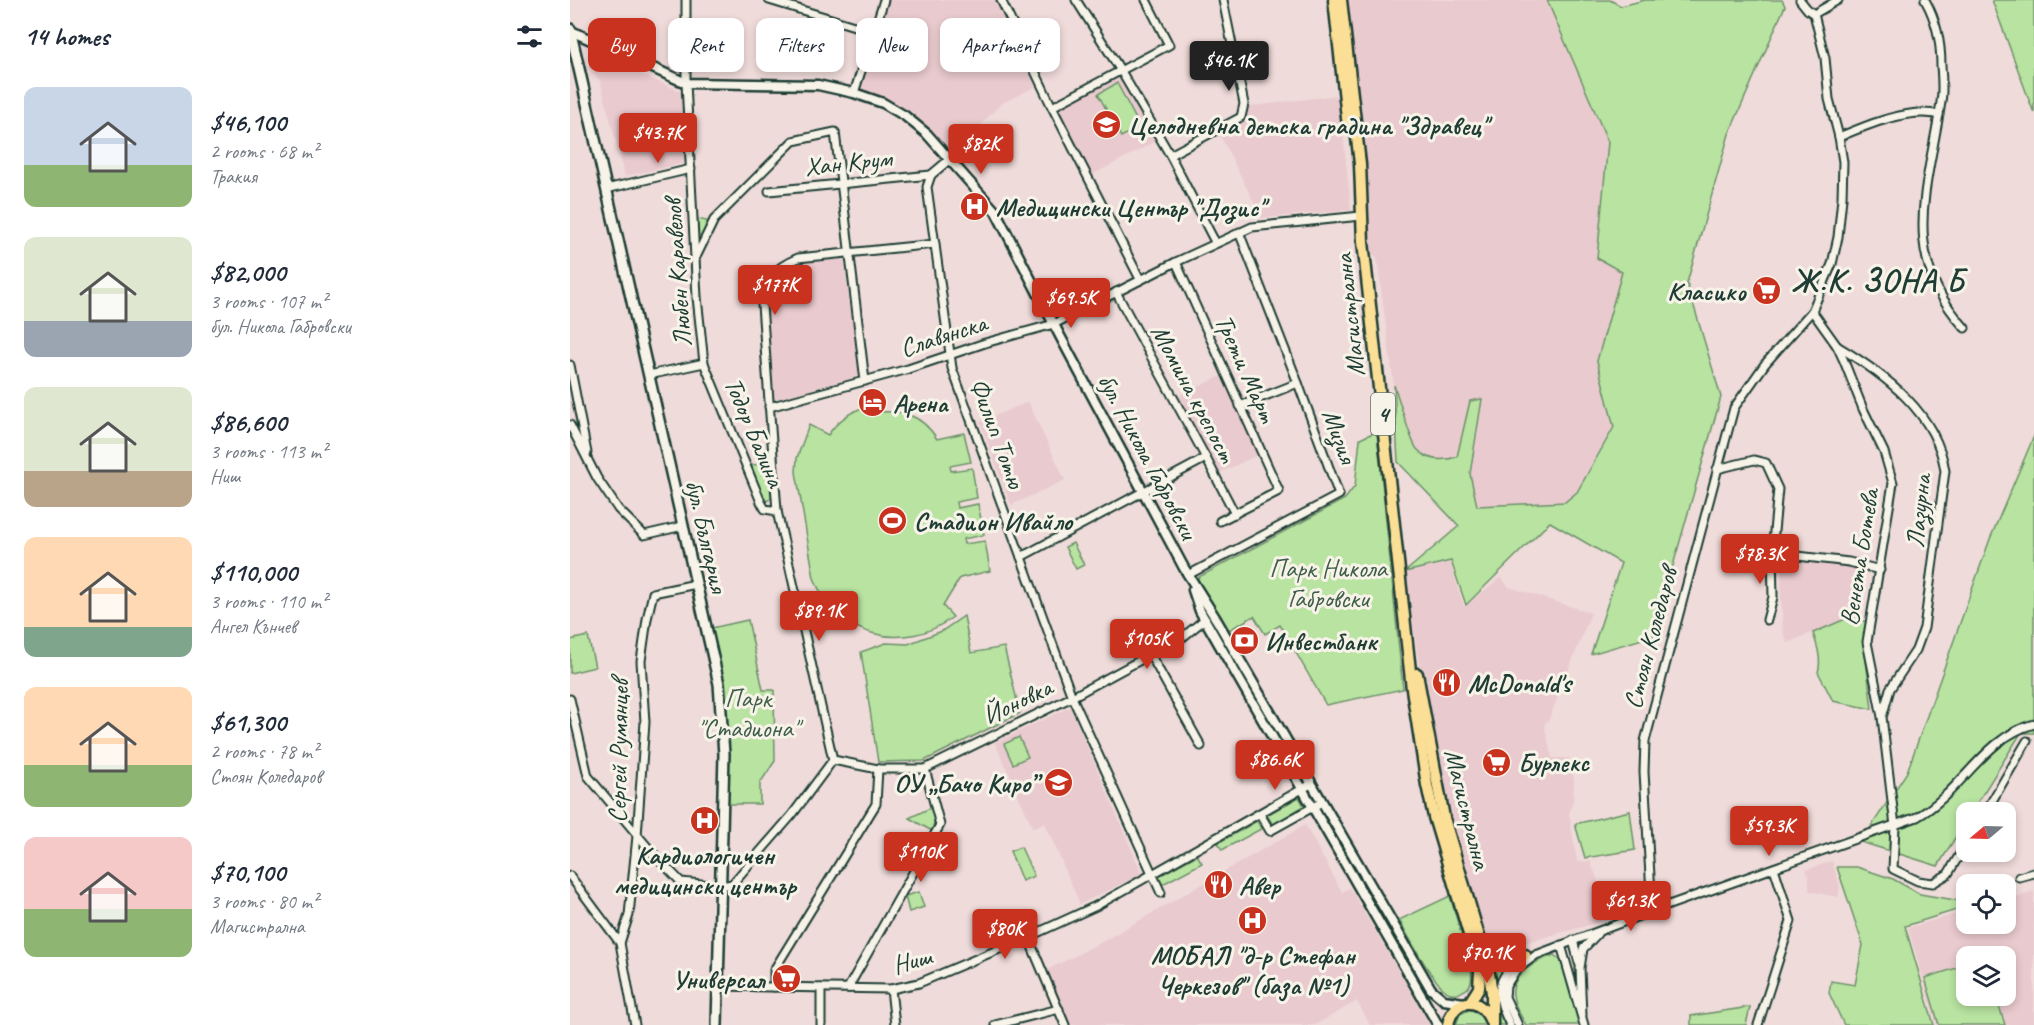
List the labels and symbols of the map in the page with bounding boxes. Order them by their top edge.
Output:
pin: $46.1K [1180,41,1278,92]
school or university icon: Целодневна детска градина "Здравец" [1091,109,1123,141]
place label: Целодневна детска градина "Здравец" [1128,109,1493,142]
pin: $43.7K [609,113,707,164]
pin: $82K [945,124,1017,175]
street label: Хан Крум [803,141,896,183]
hospital icon: Медицински Център "Дозис" [959,191,991,223]
place label: Медицински Център "Дозис" [996,191,1270,224]
street label: Любен Каравелов [656,193,699,348]
street label: Магистрална [1326,250,1372,378]
district label: Ж.К. ЗОНА Б [1791,260,1968,301]
pin: $177K [733,265,817,316]
place label: Класико [1667,275,1748,308]
supermarket icon: Класико [1751,275,1783,307]
pin: $69.5K [1022,278,1120,329]
street label: Славянска [896,305,993,365]
street label: Трети Март [1207,309,1285,429]
street label: Момина крепост [1144,319,1244,469]
street label: бул. Никола Габровски [1090,368,1206,547]
street label: Тодор Балина [717,373,793,493]
street label: Филип Тотю [962,374,1033,494]
hotel icon: Арена [856,387,888,419]
place label: Арена [893,387,949,420]
road number: 4 [1371,393,1395,435]
street label: Мизия [1314,404,1365,470]
street label: Лазурна [1898,470,1940,549]
street label: бул. България [678,476,736,598]
street label: Венета Ботева [1832,484,1887,628]
sports icon: Стадион Ивайло [877,505,909,537]
place label: Стадион Ивайло [914,505,1074,538]
pin: $78.3K [1711,534,1809,585]
park label: Парк Никола Габровски [1269,552,1388,615]
street label: Стоян Коледаров [1616,559,1686,712]
pin: $89.1K [770,591,868,642]
pin: $105K [1105,619,1189,670]
bank icon: Инвестбанк [1228,625,1260,657]
place label: Инвестбанк [1265,625,1379,658]
restaurant icon: McDonald's [1431,667,1463,699]
place label: McDonald's [1468,667,1574,700]
street label: Йоновка [977,670,1059,732]
street label: Сергей Румянцев [601,673,636,823]
park label: Парк "Стадиона" [697,682,804,745]
pin: $86.6K [1226,740,1324,791]
street label: Магистрална [1437,745,1499,874]
supermarket icon: Бурлекс [1481,746,1513,778]
place label: Бурлекс [1518,746,1590,779]
place label: ОУ „Бачо Киро” [894,767,1043,800]
school or university icon: ОУ „Бачо Киро” [1042,767,1074,799]
north arrow [1956,802,2016,862]
hospital icon: Кардиологичен медицински център [689,805,721,837]
pin: $59.3K [1720,806,1818,857]
pin: $110K [879,832,963,883]
place label: Кардиологичен медицински център [614,839,798,902]
restaurant icon: Авер [1202,869,1234,901]
place label: Авер [1239,869,1283,902]
pin: $61.3K [1582,881,1680,932]
hospital icon: МОБАЛ "д-р Стефан Черкезов" (база №1) [1237,905,1269,937]
pin: $80K [969,909,1041,960]
pin: $70.1K [1438,933,1536,984]
street label: Ниш [889,939,937,982]
place label: МОБАЛ "д-р Стефан Черкезов" (база №1) [1151,939,1357,1002]
place label: Универсал [672,963,767,996]
supermarket icon: Универсал [770,963,802,995]

